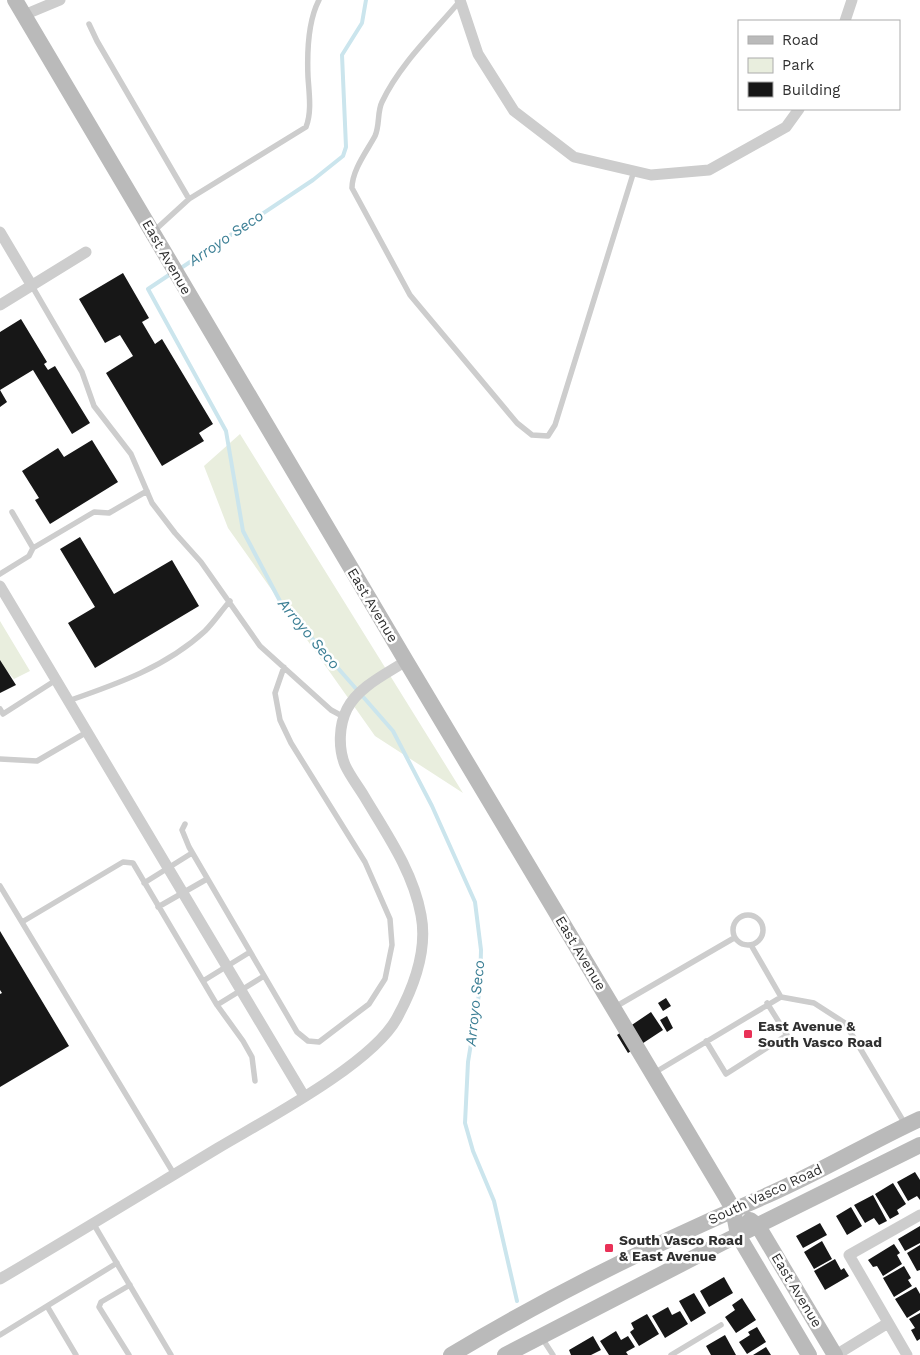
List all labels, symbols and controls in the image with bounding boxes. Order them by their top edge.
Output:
legend [738,20,900,110]
text: Road [782,31,819,49]
text: Park [782,56,815,74]
text: Building [782,81,840,99]
water label: Arroyo Seco [184,206,267,270]
street label: East Avenue [139,217,195,297]
street label: East Avenue [345,565,401,645]
water label: Arroyo Seco [274,594,344,673]
street label: East Avenue [553,913,609,993]
water label: Arroyo Seco [461,959,488,1048]
place label: East Avenue & South Vasco Road [758,1018,882,1050]
marker: East Avenue & South Vasco Road [742,1028,754,1040]
street label: South Vasco Road [706,1161,824,1227]
place label: South Vasco Road & East Avenue [619,1232,743,1264]
marker: South Vasco Road & East Avenue [603,1242,615,1254]
street label: East Avenue [769,1250,825,1330]

